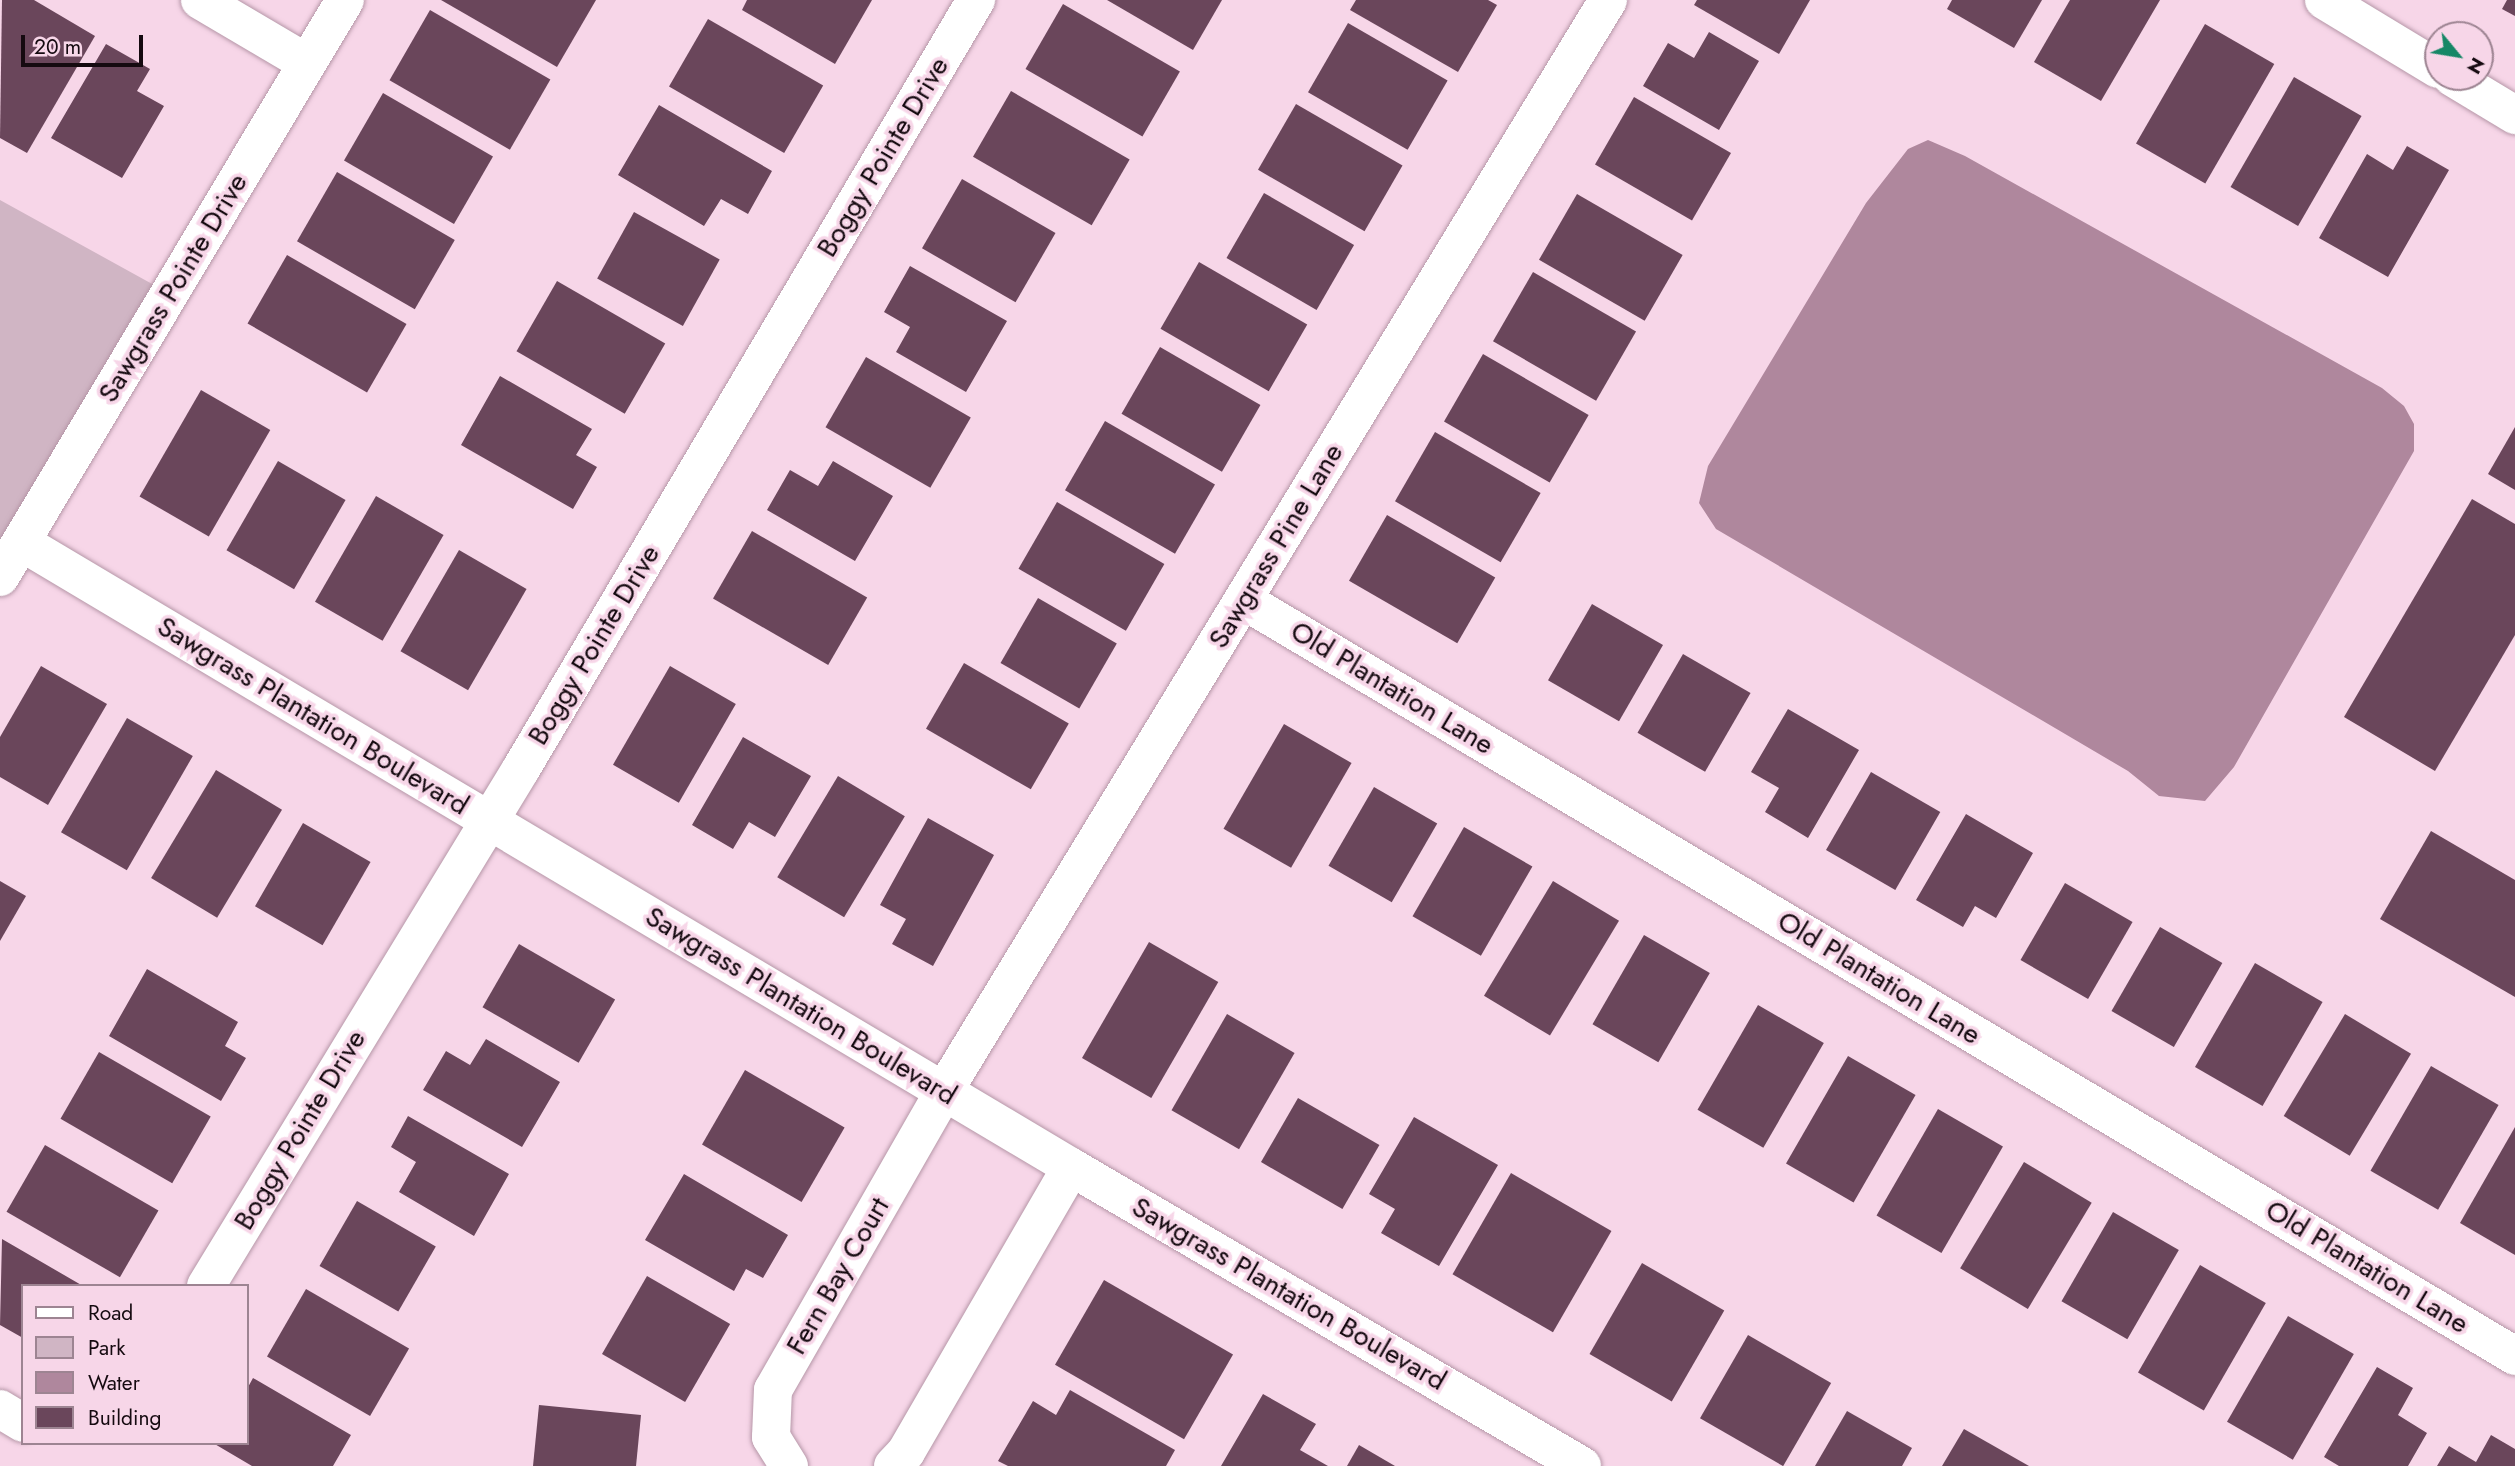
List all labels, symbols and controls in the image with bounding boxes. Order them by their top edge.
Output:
scale bar [24,21,147,65]
north arrow [2424,21,2494,91]
text: 20 m [34,32,81,62]
street label: Boggy Pointe Drive [810,51,956,263]
text: N [2460,52,2491,79]
street label: Sawgrass Pointe Drive [91,168,255,408]
street label: Sawgrass Pine Lane [1202,438,1350,654]
street label: Boggy Pointe Drive [521,539,667,751]
street label: Sawgrass Plantation Boulevard [151,610,475,822]
street label: Old Plantation Lane [1285,614,1499,762]
street label: Sawgrass Plantation Boulevard [639,900,963,1112]
street label: Old Plantation Lane [1772,904,1986,1052]
street label: Boggy Pointe Drive [227,1024,373,1236]
street label: Sawgrass Plantation Boulevard [1126,1190,1452,1398]
street label: Fern Bay Court [780,1192,896,1360]
street label: Old Plantation Lane [2260,1193,2474,1341]
legend [21,1284,248,1445]
text: Road [88,1298,133,1328]
text: Park [88,1333,125,1363]
text: Water [88,1368,140,1398]
text: Building [88,1403,161,1433]

